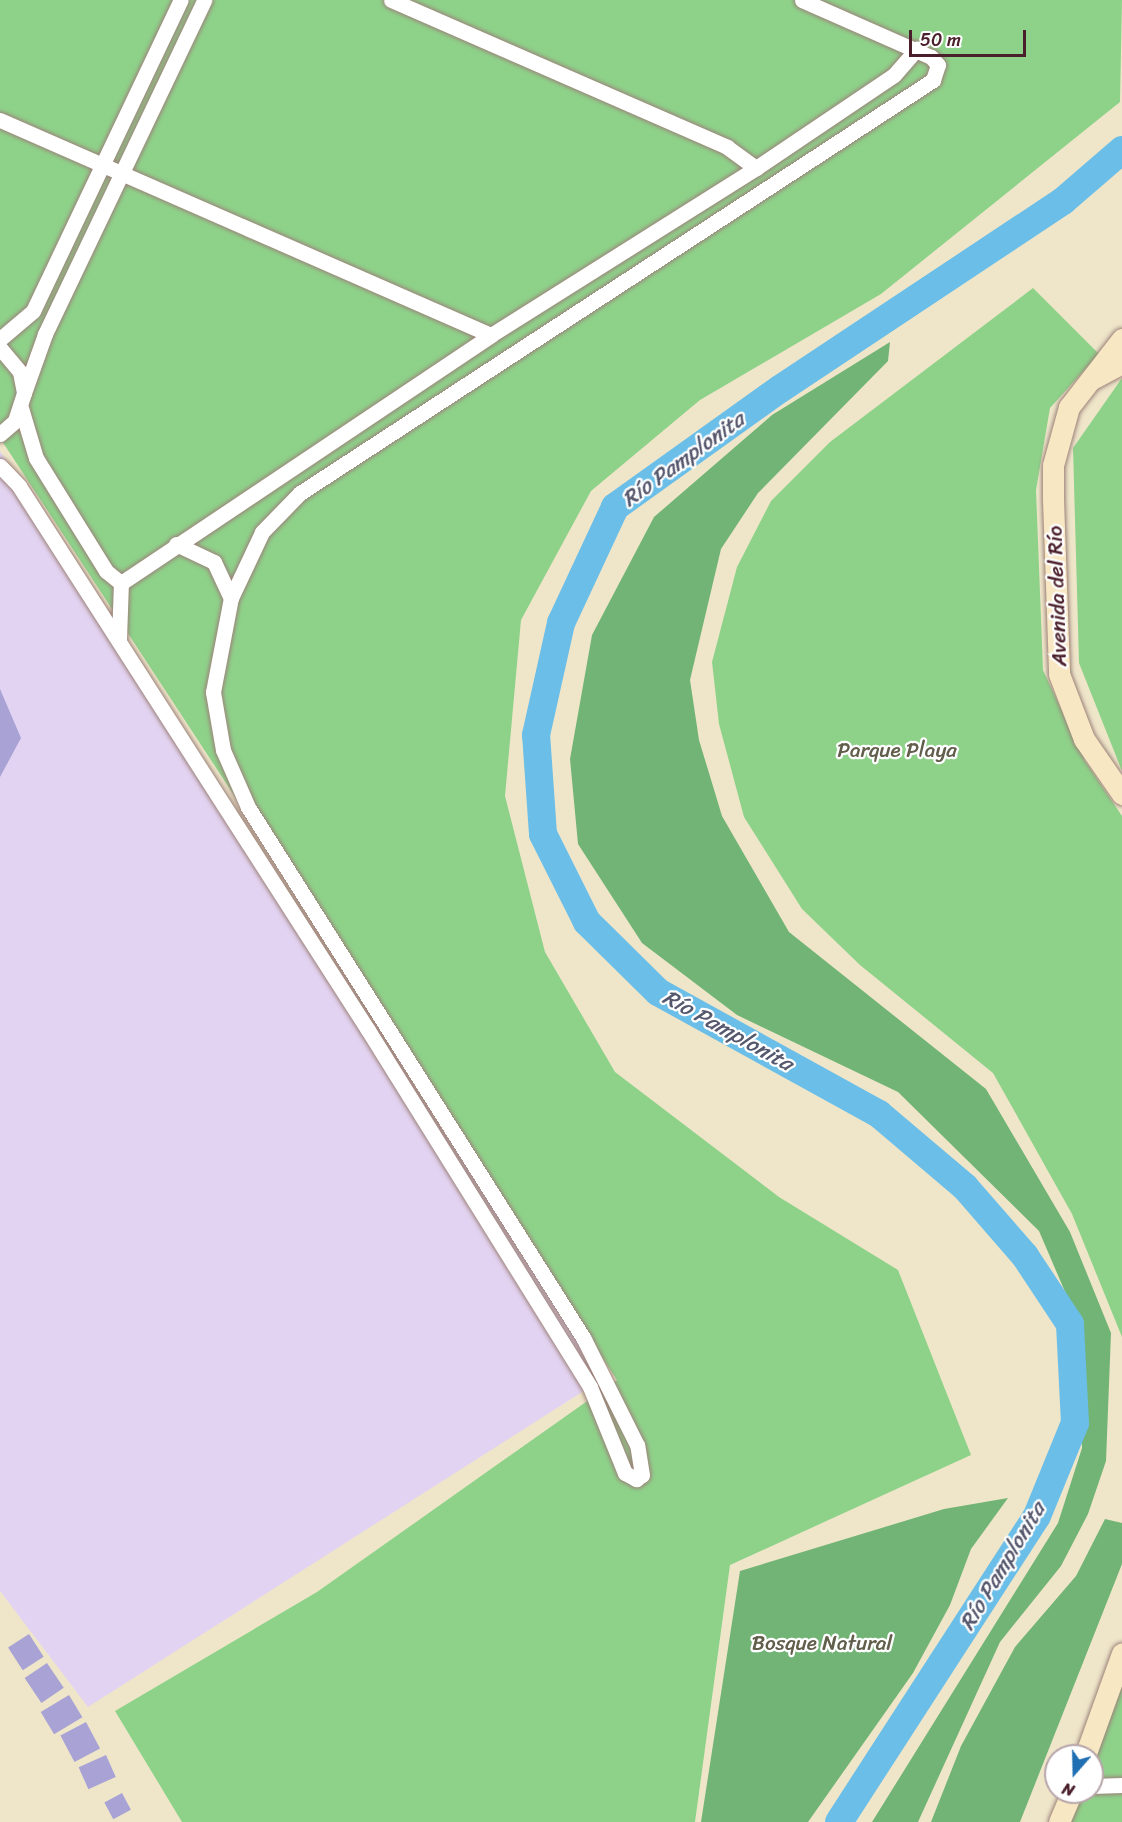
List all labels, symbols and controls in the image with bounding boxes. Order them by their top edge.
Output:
scale bar [912,18,1029,56]
text: 50 m [920,24,961,56]
water label: Río Pamplonita [616,406,750,512]
street label: Avenida del Río [1042,525,1072,667]
park label: Parque Playa [837,737,957,763]
water label: Río Pamplonita [658,983,798,1077]
water label: Río Pamplonita [953,1497,1051,1635]
park label: Bosque Natural [751,1630,893,1656]
north arrow [1044,1744,1104,1804]
text: N [1058,1774,1079,1805]

